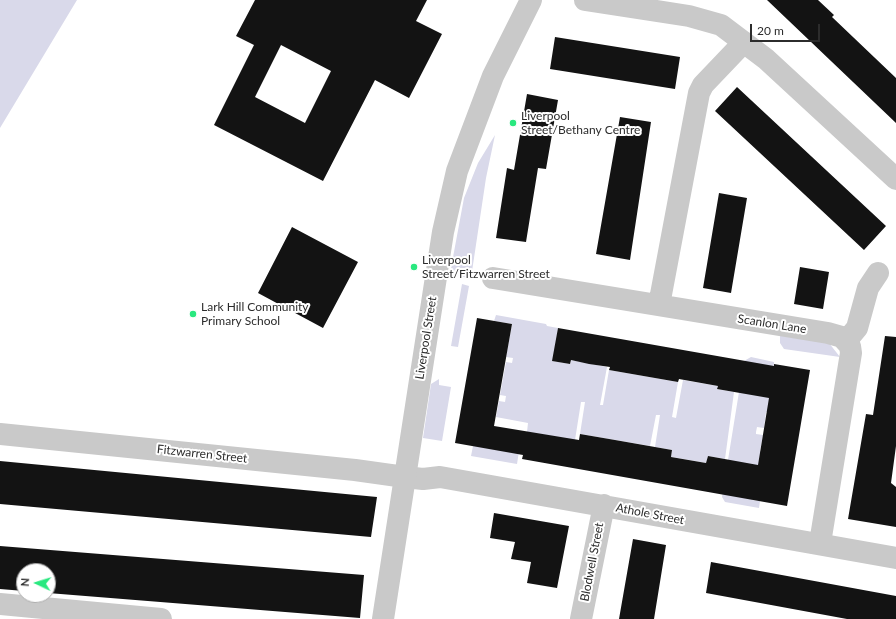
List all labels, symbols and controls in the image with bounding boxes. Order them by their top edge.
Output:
scale bar [752,16,822,42]
text: 20 m [757,23,784,38]
place label: Liverpool Street/Bethany Centre [521,109,640,137]
marker: Liverpool Street/Bethany Centre [508,118,518,128]
place label: Liverpool Street/Fitzwarren Street [422,253,550,281]
marker: Liverpool Street/Fitzwarren Street [409,262,419,272]
street label: Liverpool Street [412,296,440,380]
place label: Lark Hill Community Primary School [201,300,309,328]
marker: Lark Hill Community Primary School [188,309,198,319]
street label: Scanlon Lane [737,311,807,337]
street label: Fitzwarren Street [156,442,248,466]
street label: Athole Street [615,500,685,528]
street label: Blodwell Street [577,521,607,603]
north arrow [16,563,56,603]
text: N [18,578,31,587]

